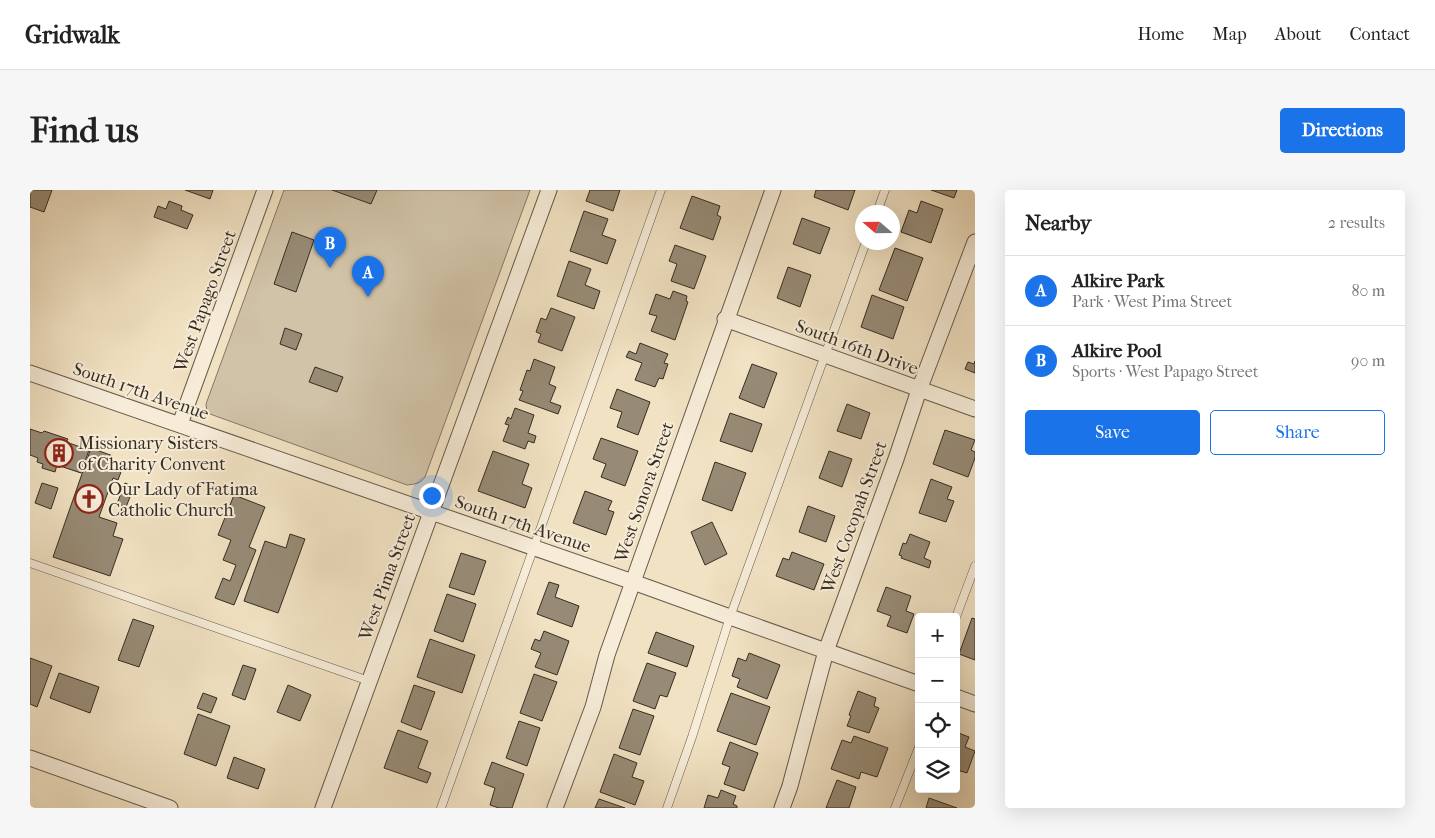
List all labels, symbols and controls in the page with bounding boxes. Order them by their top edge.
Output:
text: Gridwalk [25,21,120,49]
text: Home [1137,24,1184,45]
text: Map [1212,24,1247,45]
text: About [1275,24,1321,45]
text: Contact [1349,24,1410,45]
button: Directions [1280,108,1405,153]
text: Find us [30,110,139,151]
north arrow [855,205,900,250]
text: Nearby [1025,211,1091,235]
text: 2 results [1328,213,1385,232]
street label: West Papago Street [170,227,241,376]
pin: B [314,227,346,268]
pin: A [352,256,384,297]
text: Alkire Park [1072,270,1164,292]
text: A [1036,281,1046,300]
text: 80 m [1351,281,1385,300]
text: Park · West Pima Street [1072,292,1232,311]
street label: South 16th Drive [793,316,921,379]
text: Alkire Pool [1072,340,1162,362]
text: B [1036,351,1046,370]
text: 90 m [1351,351,1385,370]
street label: South 17th Avenue [70,358,212,425]
text: Sports · West Papago Street [1072,362,1258,381]
button: Save [1025,410,1200,455]
button: Share [1210,410,1385,455]
street label: West Sonora Street [610,419,679,566]
place label: Missionary Sisters of Charity Convent [78,433,226,475]
building icon: Missionary Sisters of Charity Convent [44,438,74,468]
street label: West Cocopah Street [817,438,892,597]
place label: Our Lady of Fatima Catholic Church [108,479,259,521]
your location [419,483,445,509]
church icon: Our Lady of Fatima Catholic Church [74,484,104,514]
street label: South 17th Avenue [452,491,594,558]
street label: West Pima Street [354,510,420,644]
map controls [915,613,960,793]
button: + [915,613,960,658]
button: − [915,658,960,703]
button: locate [915,703,960,748]
button: layers [915,748,960,793]

